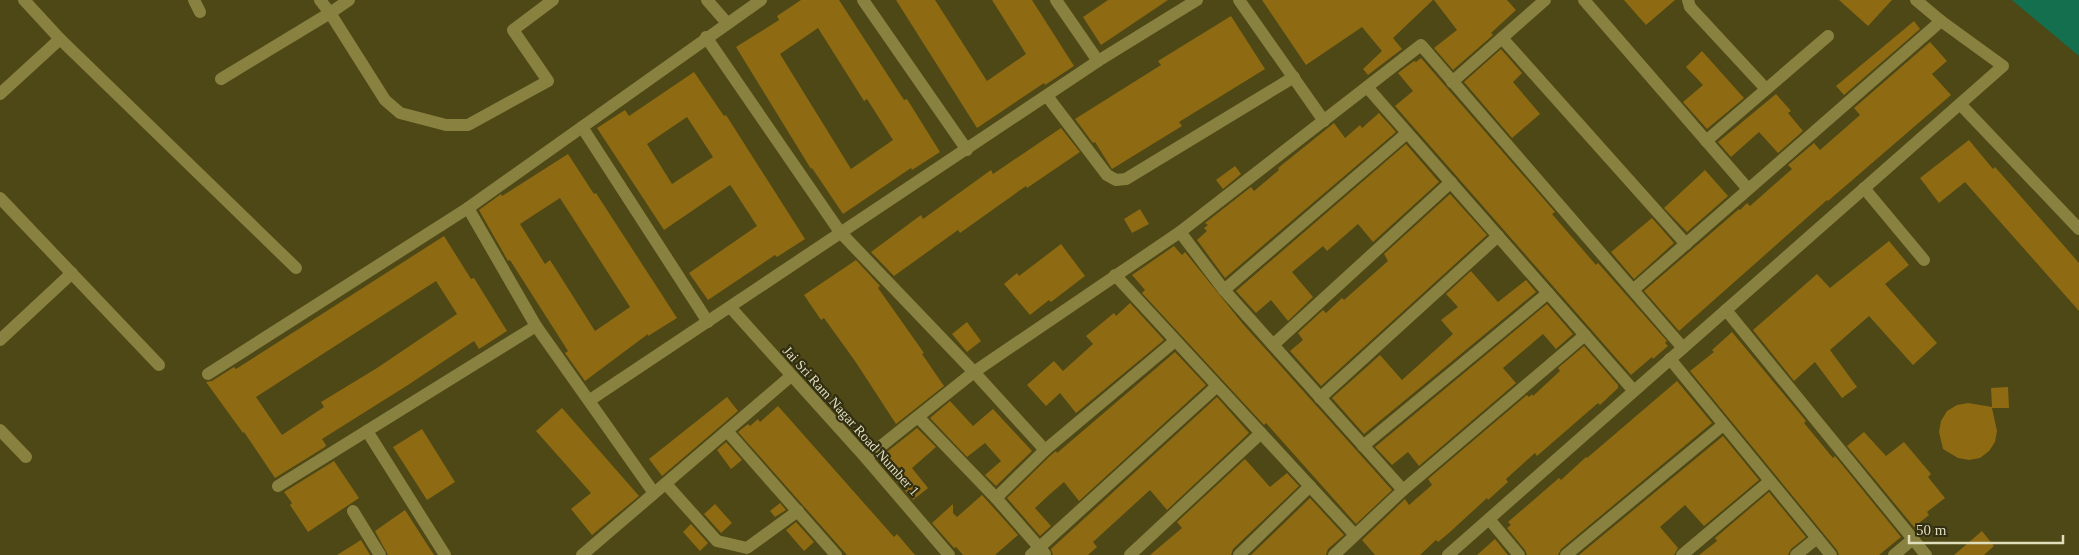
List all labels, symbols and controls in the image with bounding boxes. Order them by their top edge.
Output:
street label: Jai Sri Ram Nagar Road Number 1 [780,343,922,499]
scale bar [1909,512,2063,544]
text: 50 m [1916,522,1947,538]

